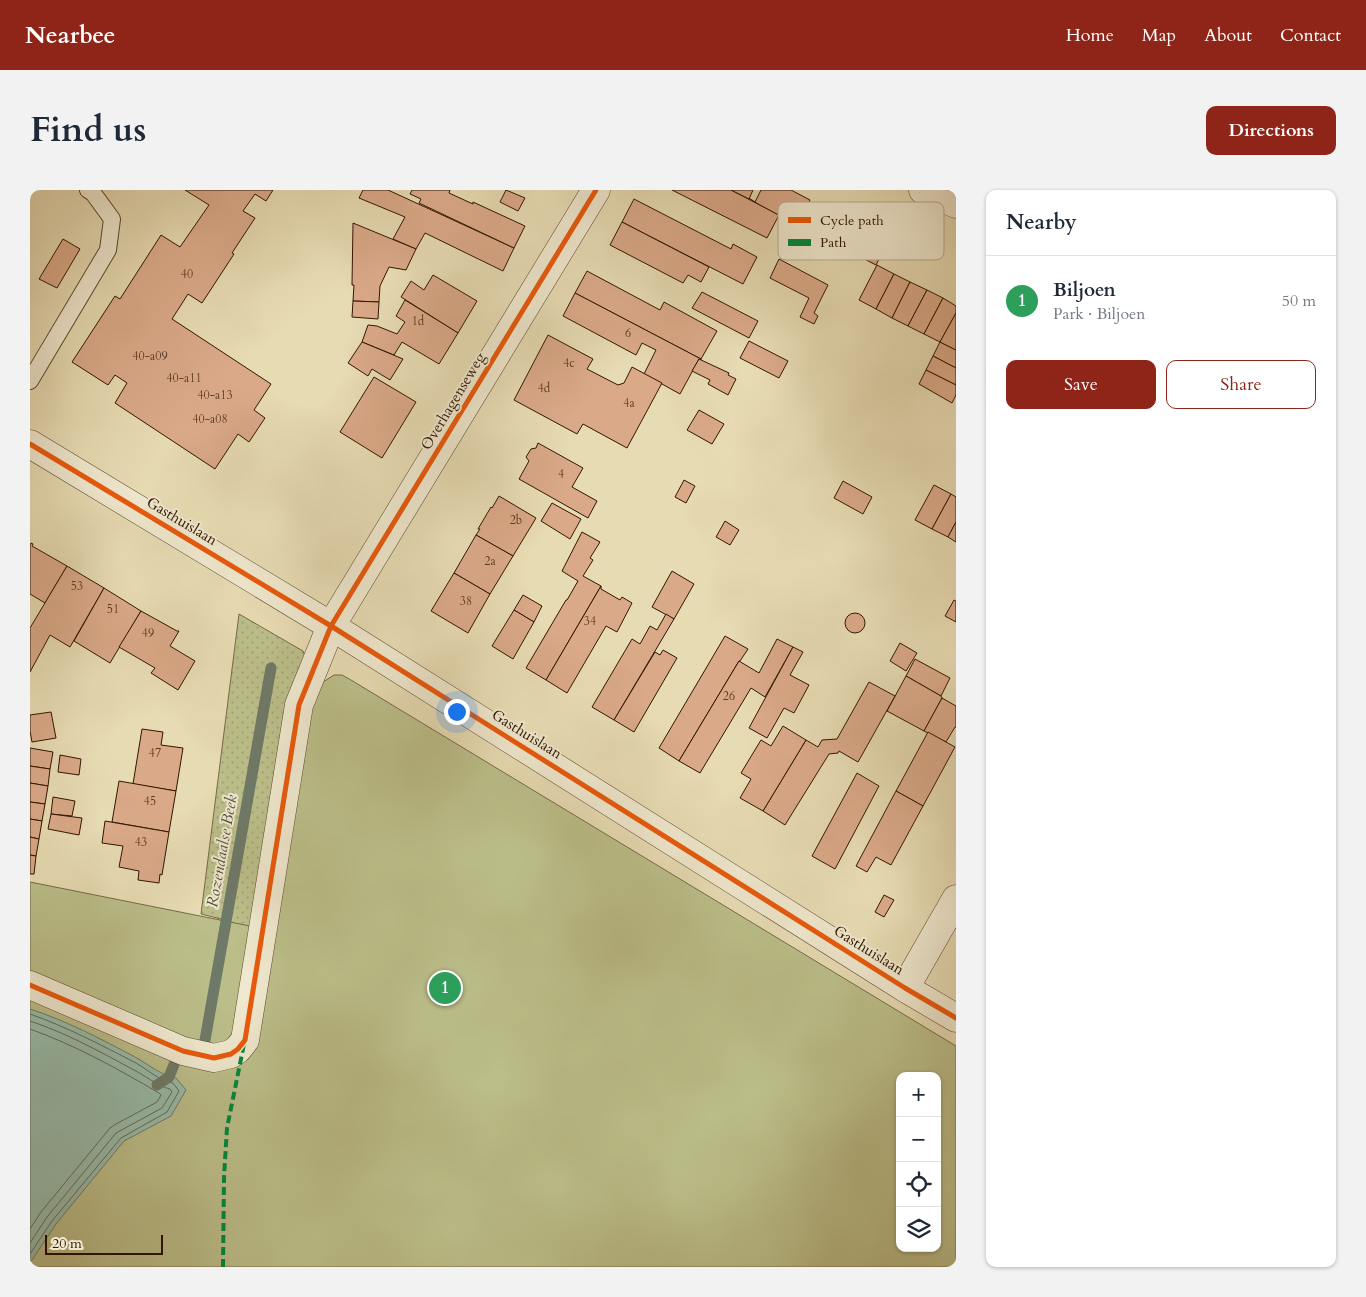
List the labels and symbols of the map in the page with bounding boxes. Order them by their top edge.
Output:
legend [778,202,944,260]
text: Cycle path [820,211,884,230]
text: Path [820,233,847,252]
house number: 40 [181,266,193,282]
house number: 1d [412,313,425,329]
house number: 6 [625,325,631,341]
house number: 40-a09 [132,348,168,364]
street label: Overhagenseweg [416,348,490,453]
house number: 4c [563,355,575,371]
house number: 40-a11 [166,370,202,386]
house number: 4d [538,380,551,396]
house number: 40-a13 [197,387,233,403]
house number: 4a [623,395,635,411]
house number: 40-a08 [192,411,228,427]
house number: 4 [558,466,564,482]
street label: Gasthuislaan [143,492,221,550]
house number: 2b [510,512,522,528]
house number: 2a [484,553,496,569]
house number: 53 [71,578,83,594]
house number: 38 [460,593,472,609]
house number: 51 [107,601,119,617]
house number: 34 [584,613,596,629]
house number: 49 [142,625,154,641]
house number: 26 [723,688,735,704]
your location [444,699,470,725]
street label: Gasthuislaan [488,705,566,764]
house number: 47 [149,745,161,761]
house number: 45 [144,793,156,809]
water label: Rozendaalse Beek [201,793,243,909]
house number: 43 [135,834,147,850]
street label: Gasthuislaan [830,921,908,980]
pin: 1 [429,969,461,1007]
scale bar [45,1232,162,1255]

